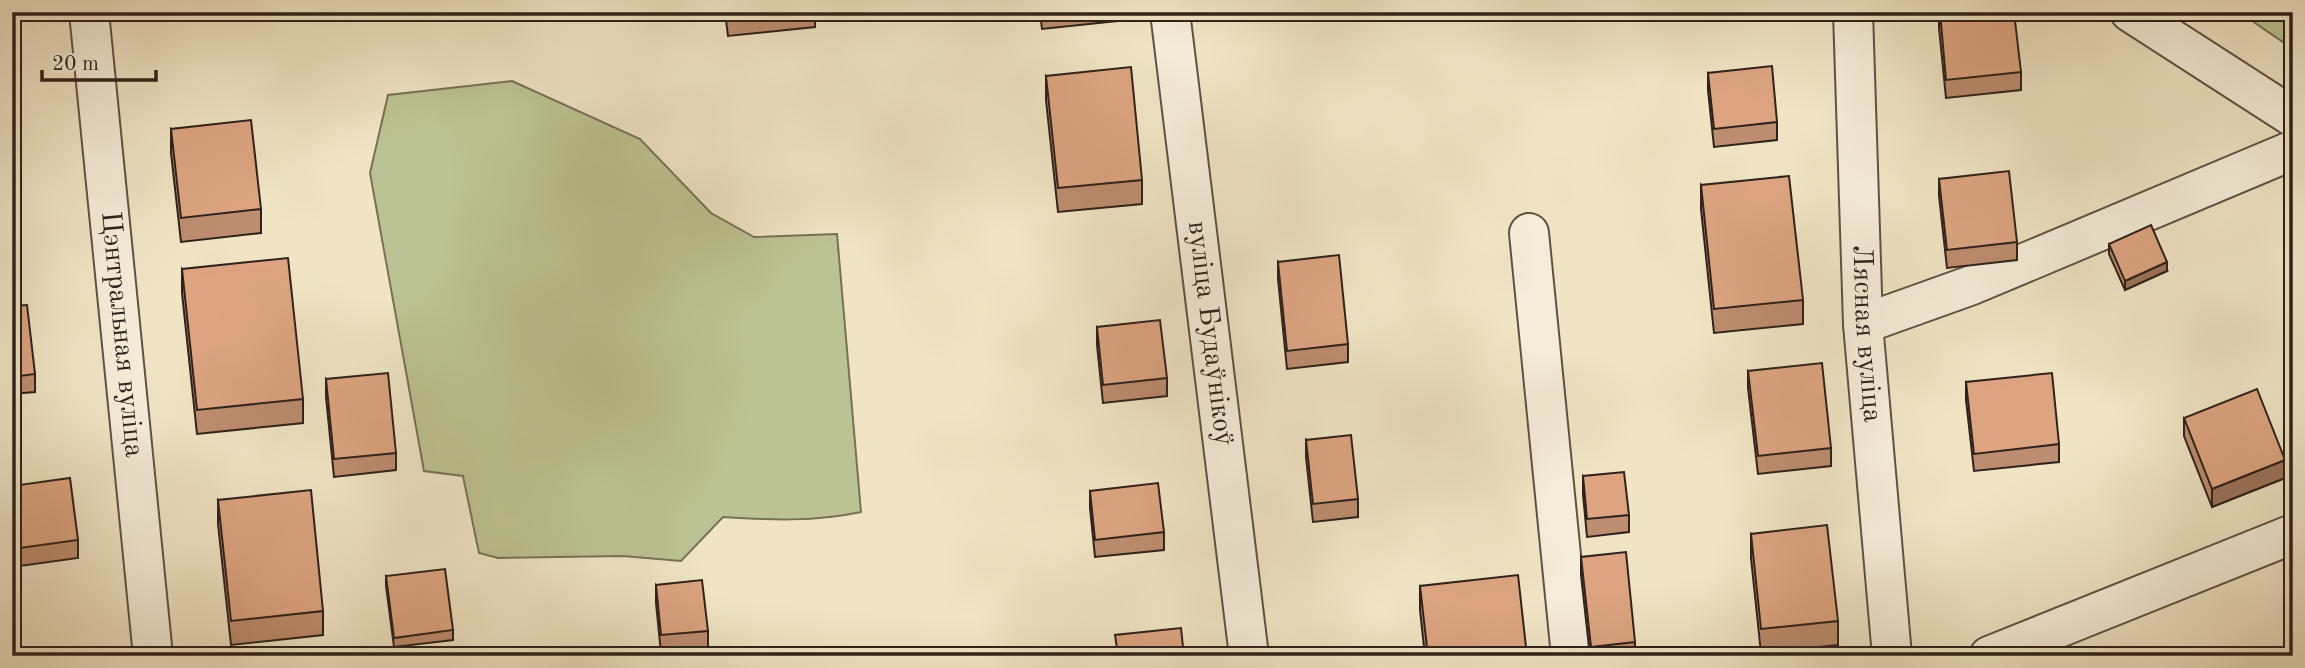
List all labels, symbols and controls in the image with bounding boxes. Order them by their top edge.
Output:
scale bar [42,38,156,82]
text: 20 m [52,54,99,75]
street label: Цэнтральная вуліца [95,210,147,459]
street label: вуліца Будаўнікоў [1182,220,1237,448]
street label: Лясная вуліца [1846,245,1886,424]

